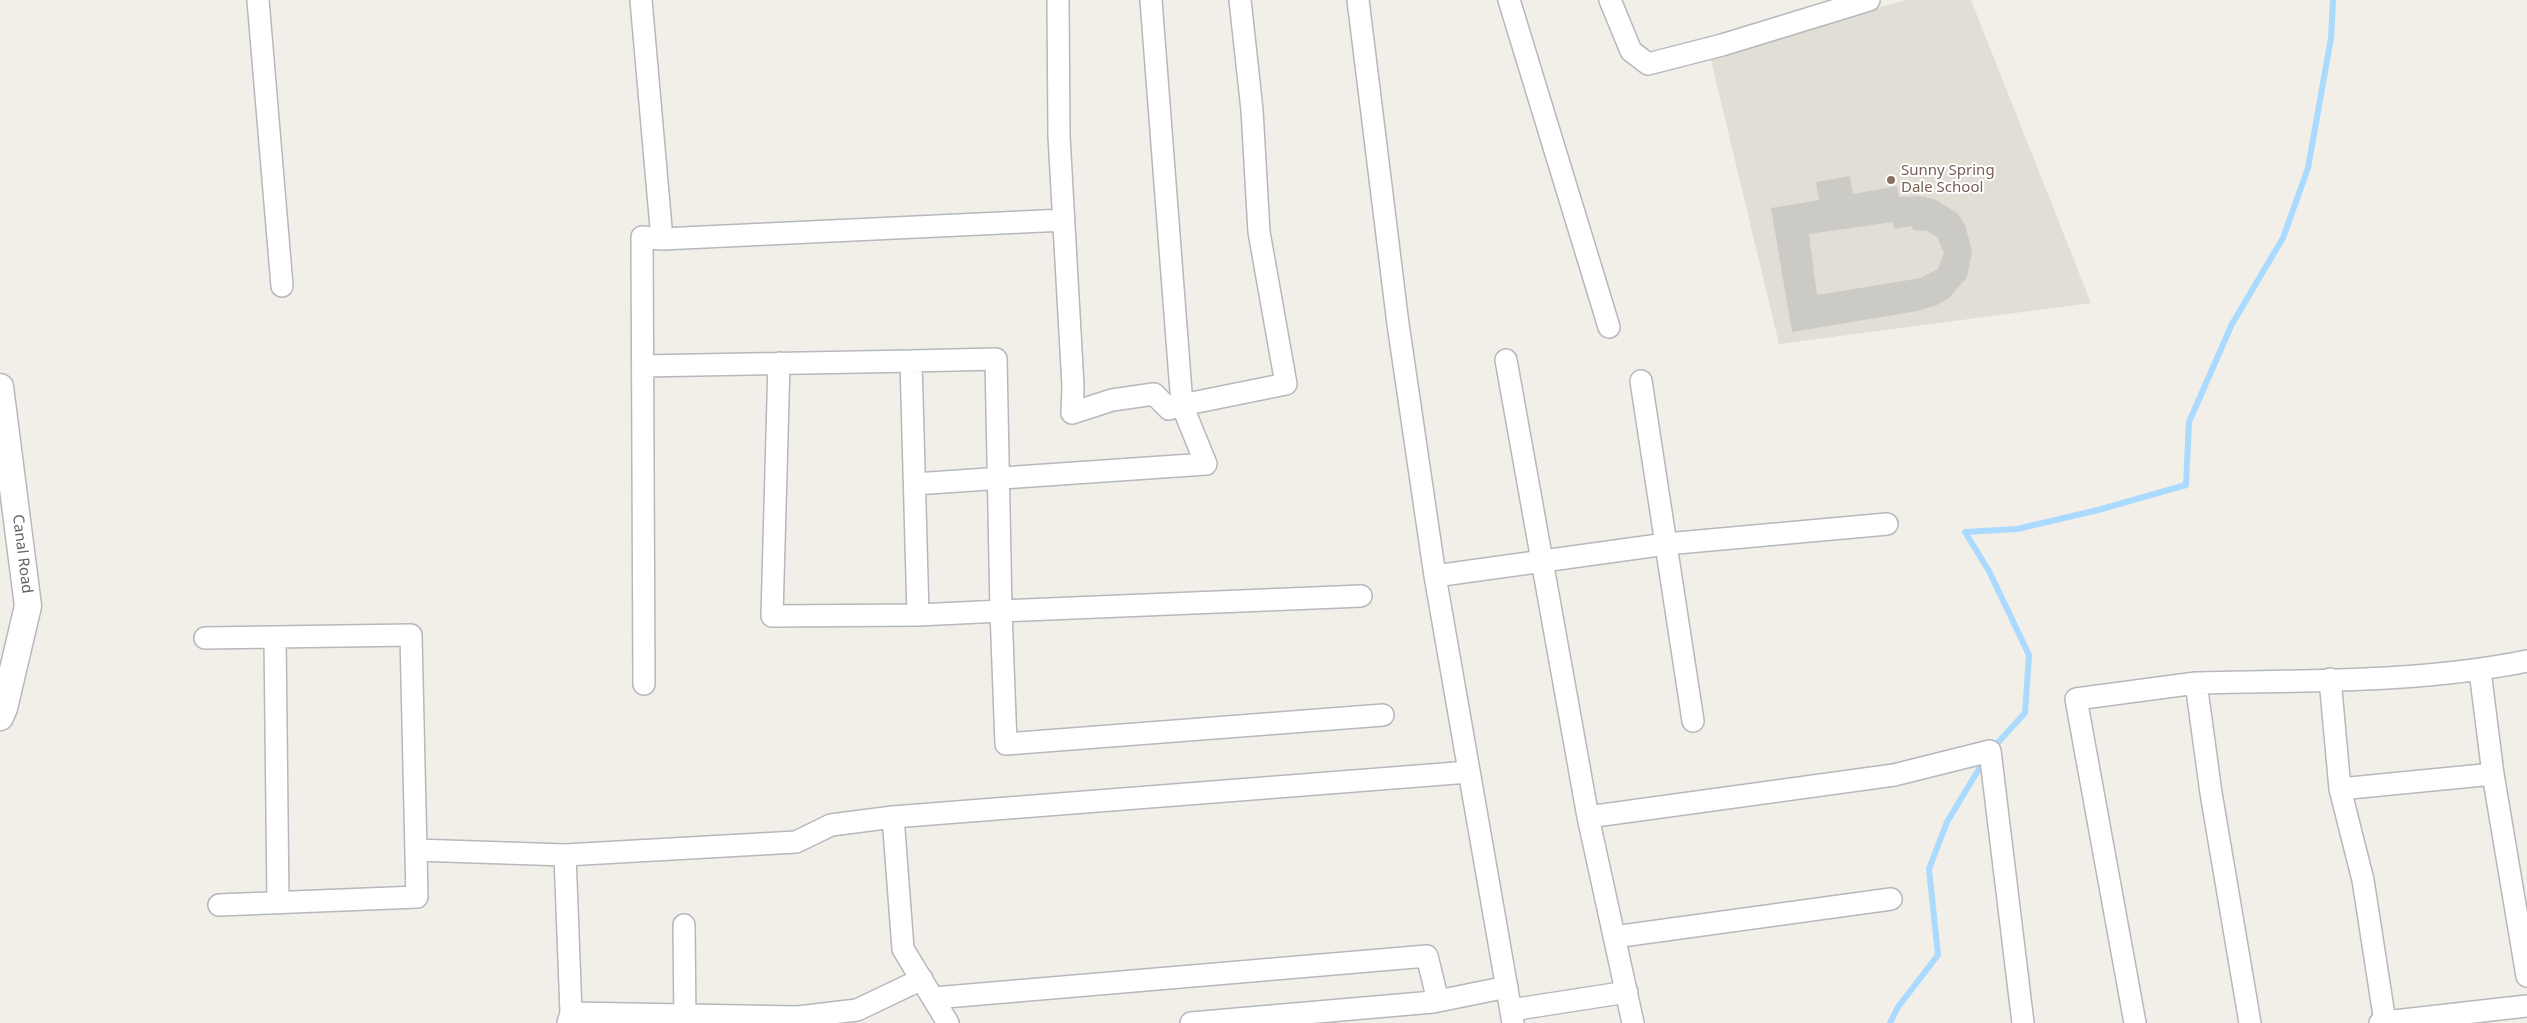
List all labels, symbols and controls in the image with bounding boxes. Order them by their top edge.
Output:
place label: Sunny Spring Dale School [1901,162,1995,197]
marker: Sunny Spring Dale School [1885,174,1897,186]
street label: Canal Road [8,514,36,594]

